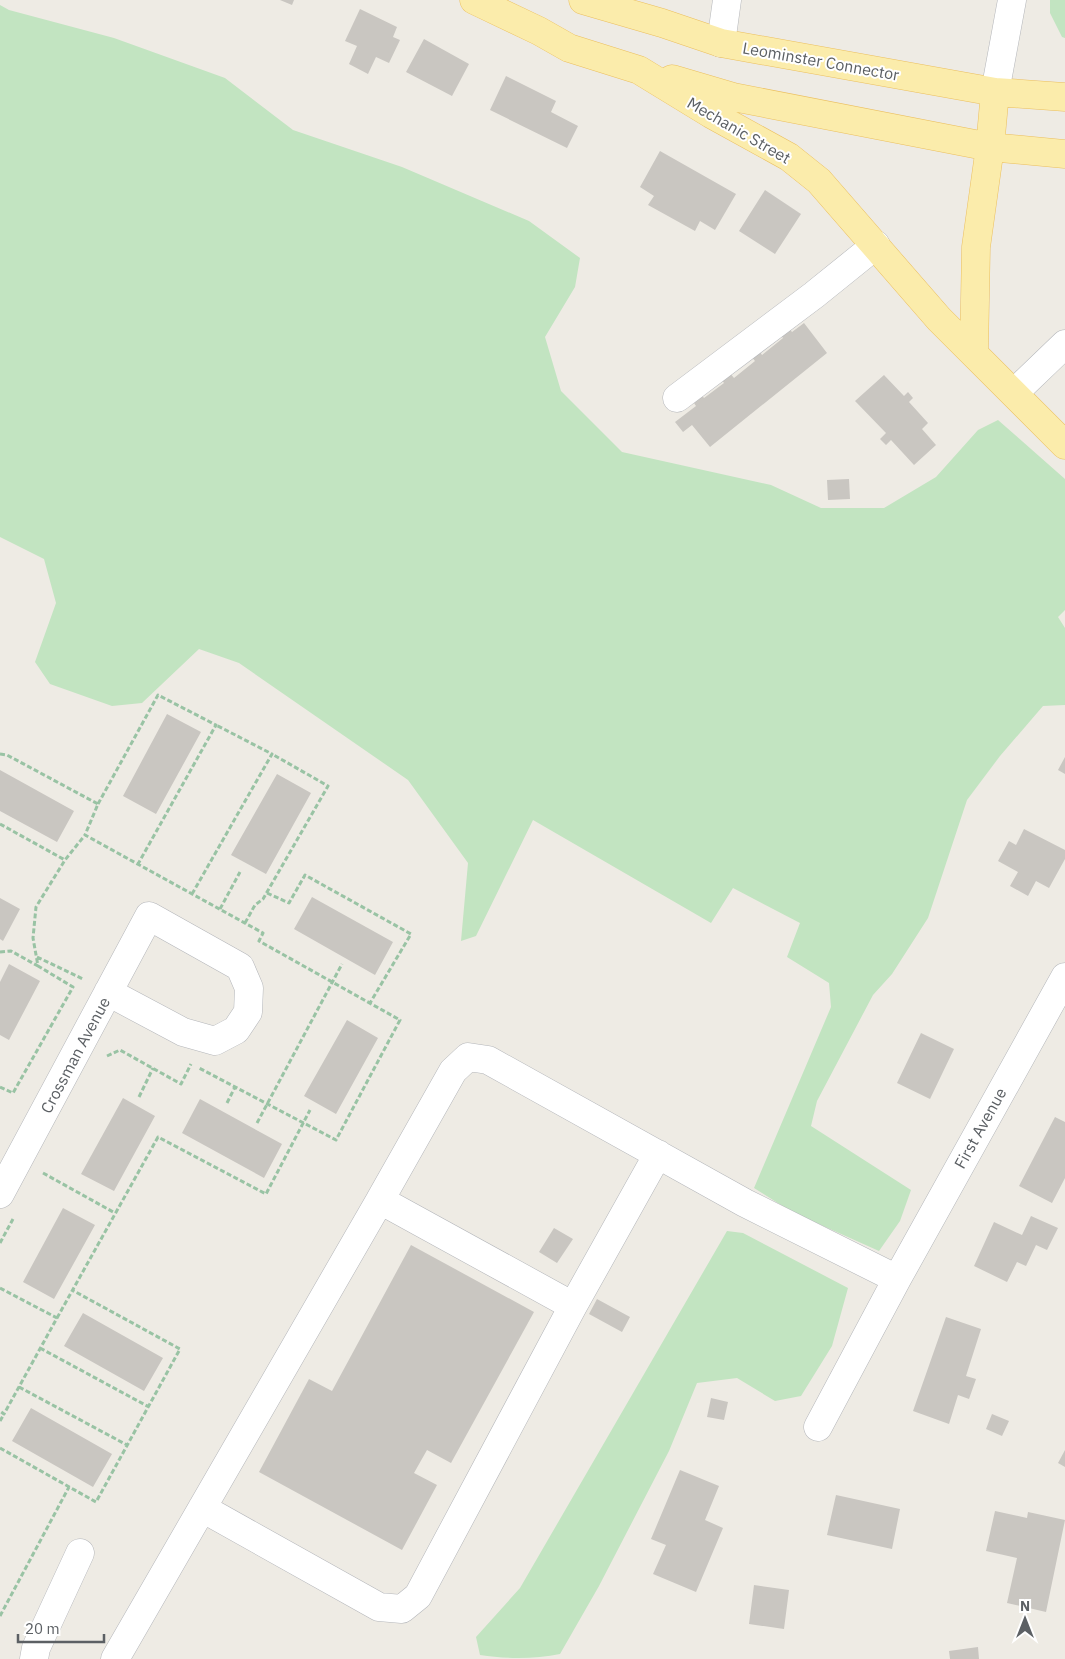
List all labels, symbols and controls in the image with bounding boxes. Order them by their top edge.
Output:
street label: Leominster Connector [741,37,901,85]
street label: Mechanic Street [684,92,794,168]
street label: Crossman Avenue [36,993,114,1117]
street label: First Avenue [950,1084,1011,1172]
north arrow [1000,1594,1050,1644]
text: N [1020,1597,1030,1615]
scale bar [18,1612,104,1644]
text: 20 m [25,1619,60,1638]

